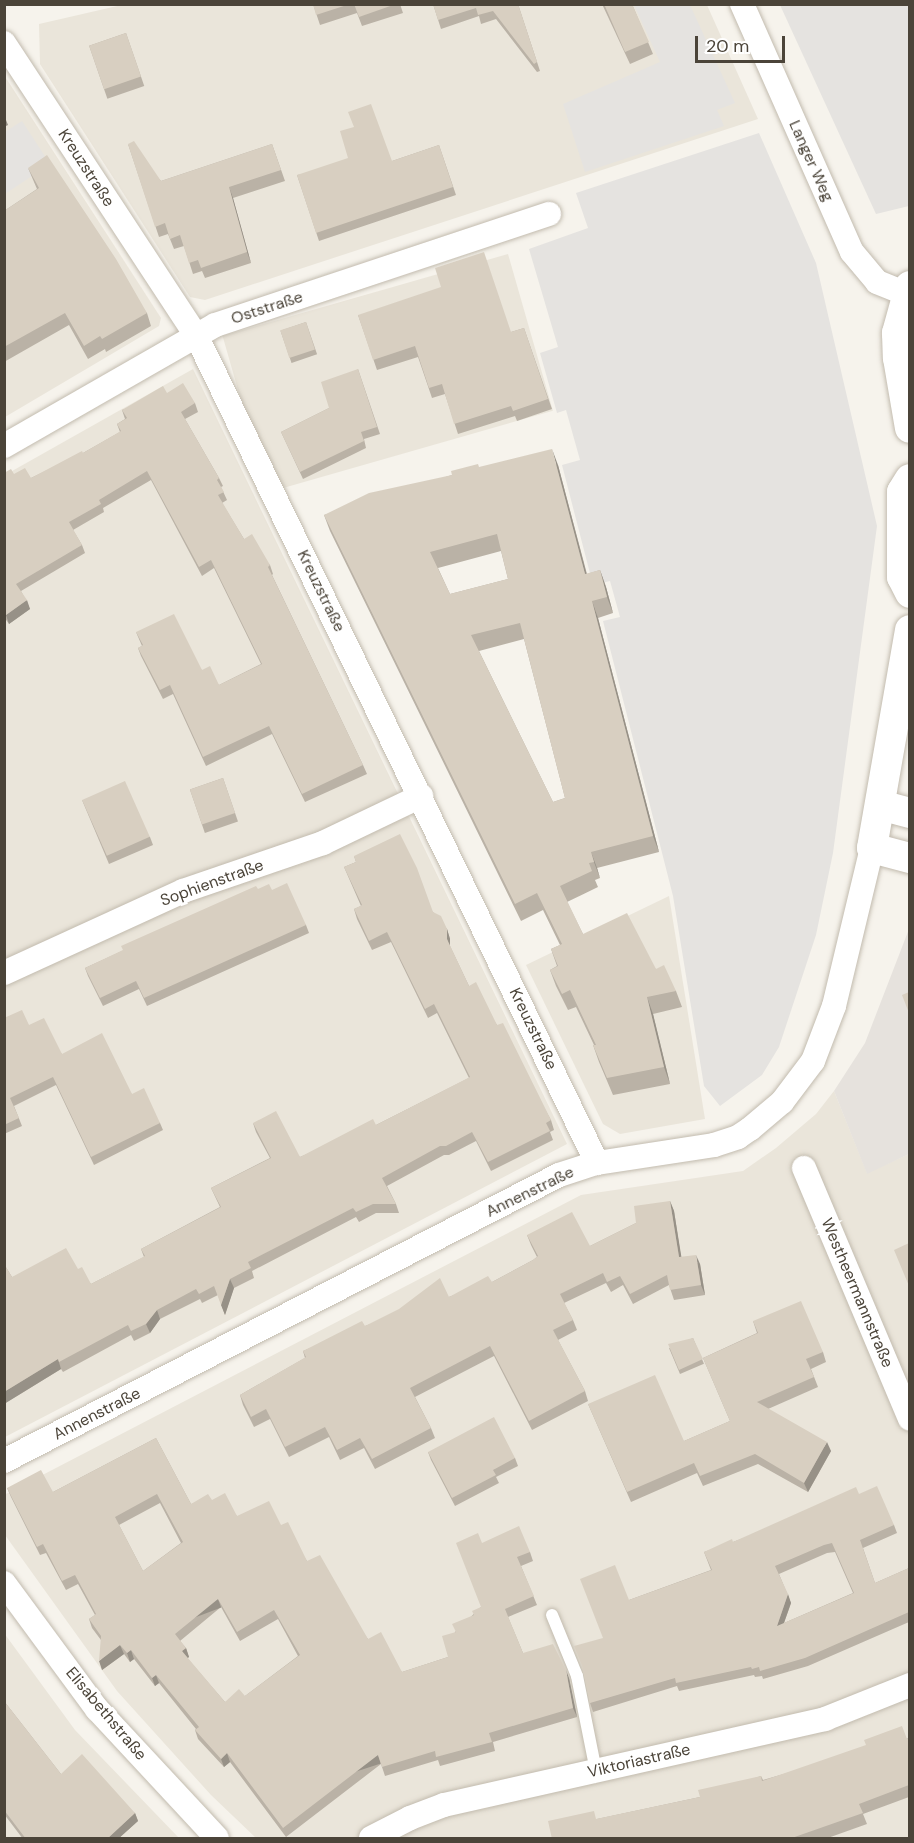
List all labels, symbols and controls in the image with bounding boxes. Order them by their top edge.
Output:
scale bar [698,24,788,62]
text: 20 m [706,34,749,58]
street label: Langer Weg [785,117,837,205]
street label: Kreuzstraße [54,126,118,210]
street label: Oststraße [229,287,305,329]
street label: Kreuzstraße [293,547,349,635]
street label: Sophienstraße [158,855,266,911]
street label: Kreuzstraße [505,985,561,1073]
street label: Annenstraße [483,1162,577,1222]
street label: Westheermannstraße [817,1215,897,1371]
street label: Annenstraße [50,1384,144,1444]
street label: Elisabethstraße [62,1664,150,1764]
street label: Viktoriastraße [586,1740,692,1782]

